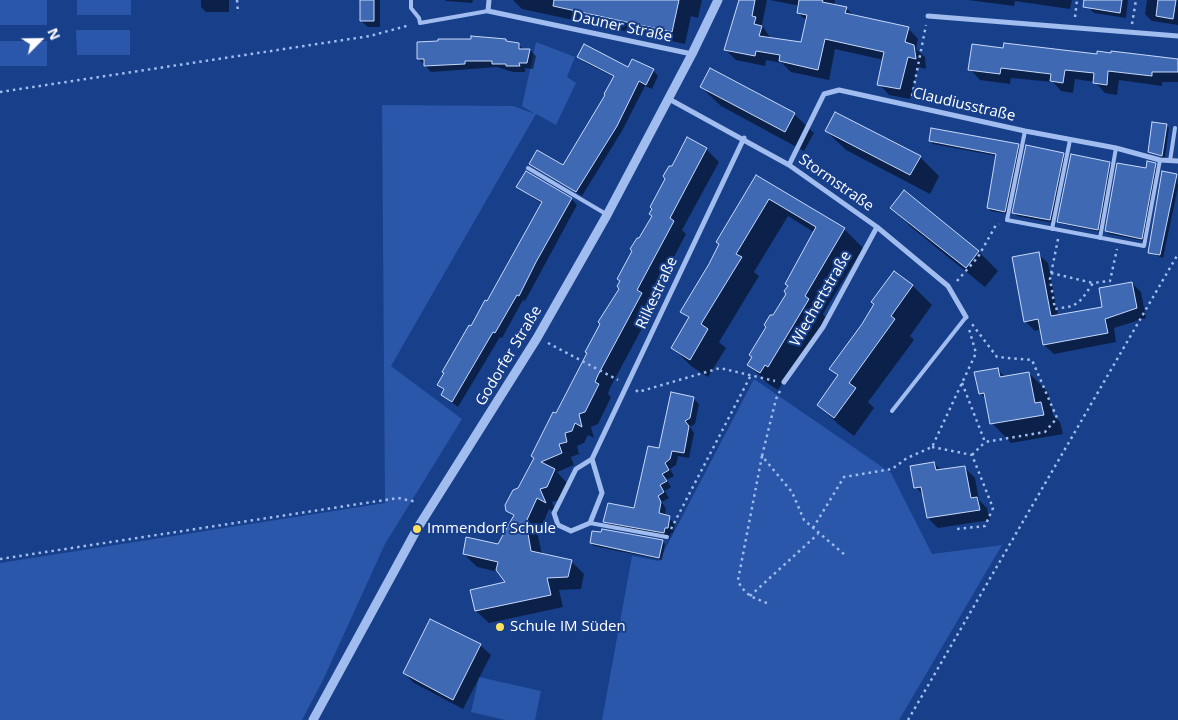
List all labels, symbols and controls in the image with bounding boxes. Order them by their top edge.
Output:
street label: Dauner Straße [570,8,674,46]
north arrow [15,15,65,65]
text: N [43,25,65,43]
street label: Claudiusstraße [911,84,1017,126]
street label: Stormstraße [795,151,877,215]
street label: Wiechertstraße [786,248,856,350]
street label: Rilkestraße [632,254,682,332]
street label: Godorfer Straße [472,303,546,409]
place label: Immendorf Schule [427,520,556,538]
marker: Immendorf Schule [411,523,423,535]
place label: Schule IM Süden [510,618,626,636]
marker: Schule IM Süden [494,621,506,633]

